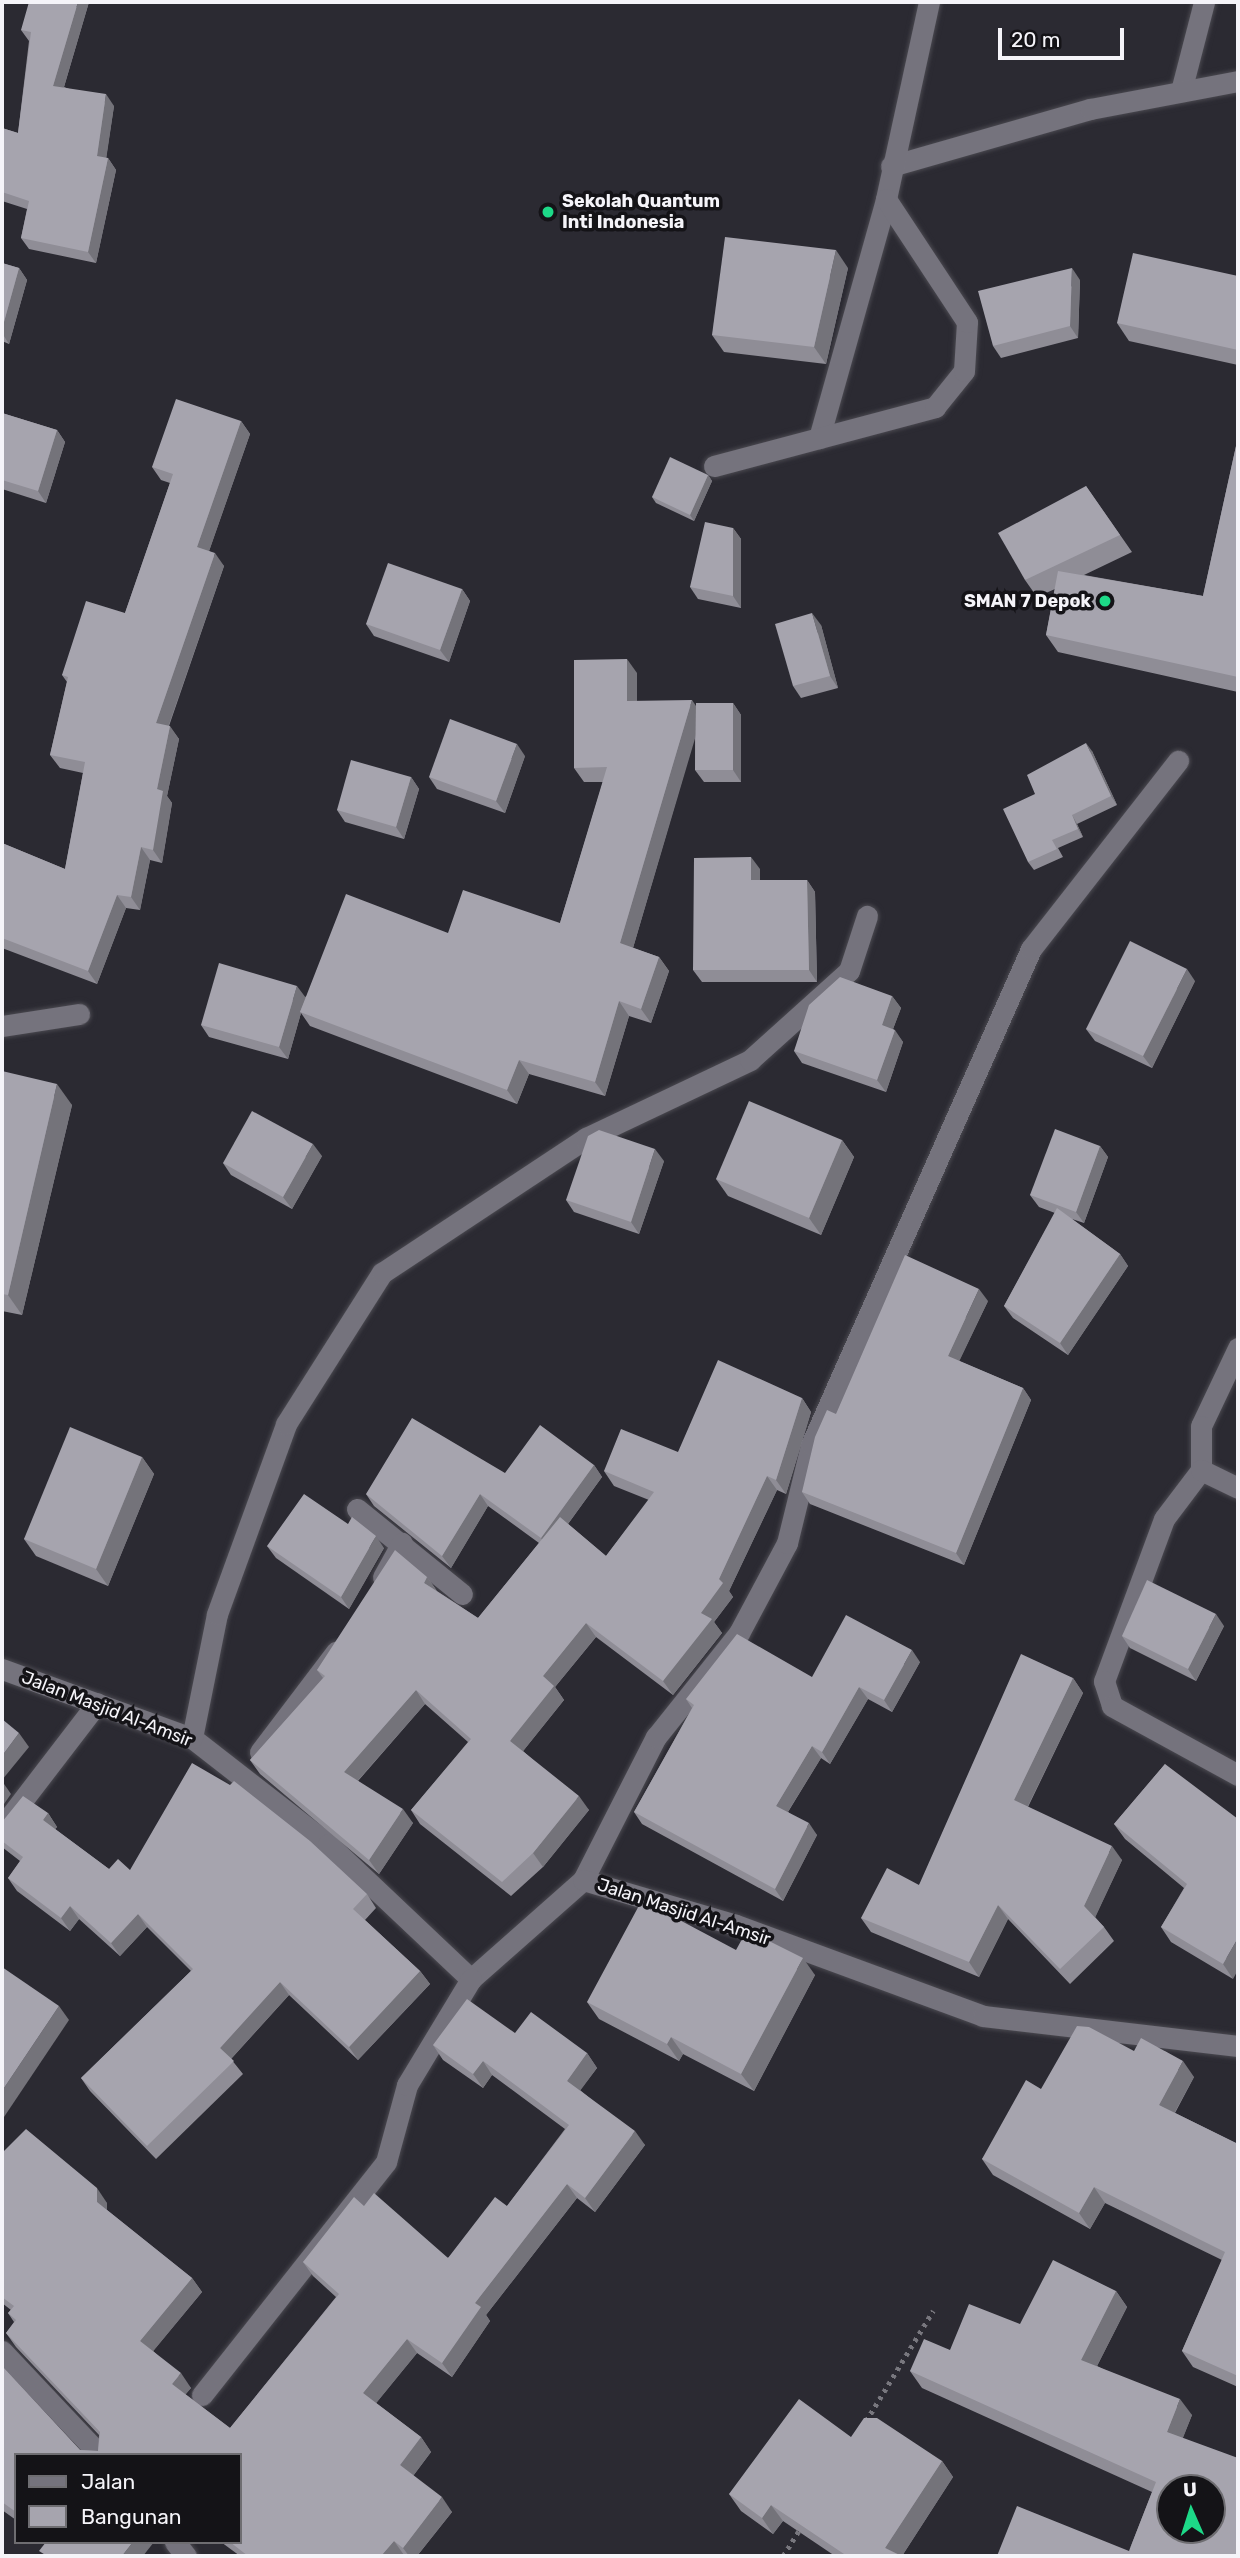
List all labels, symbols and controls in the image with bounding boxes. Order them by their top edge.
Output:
scale bar [1002,14,1128,58]
text: 20 m [1011,27,1060,52]
place label: Sekolah Quantum Inti Indonesia [562,191,720,234]
marker: Sekolah Quantum Inti Indonesia [540,204,556,220]
place label: SMAN 7 Depok [964,590,1091,612]
marker: SMAN 7 Depok [1097,593,1113,609]
street label: Jalan Masjid Al-Amsir [18,1666,196,1752]
street label: Jalan Masjid Al-Amsir [594,1874,774,1950]
legend [14,2453,242,2544]
text: Jalan [81,2469,135,2494]
north arrow [1156,2474,1226,2544]
text: U [1182,2478,1197,2501]
text: Bangunan [81,2504,182,2529]

